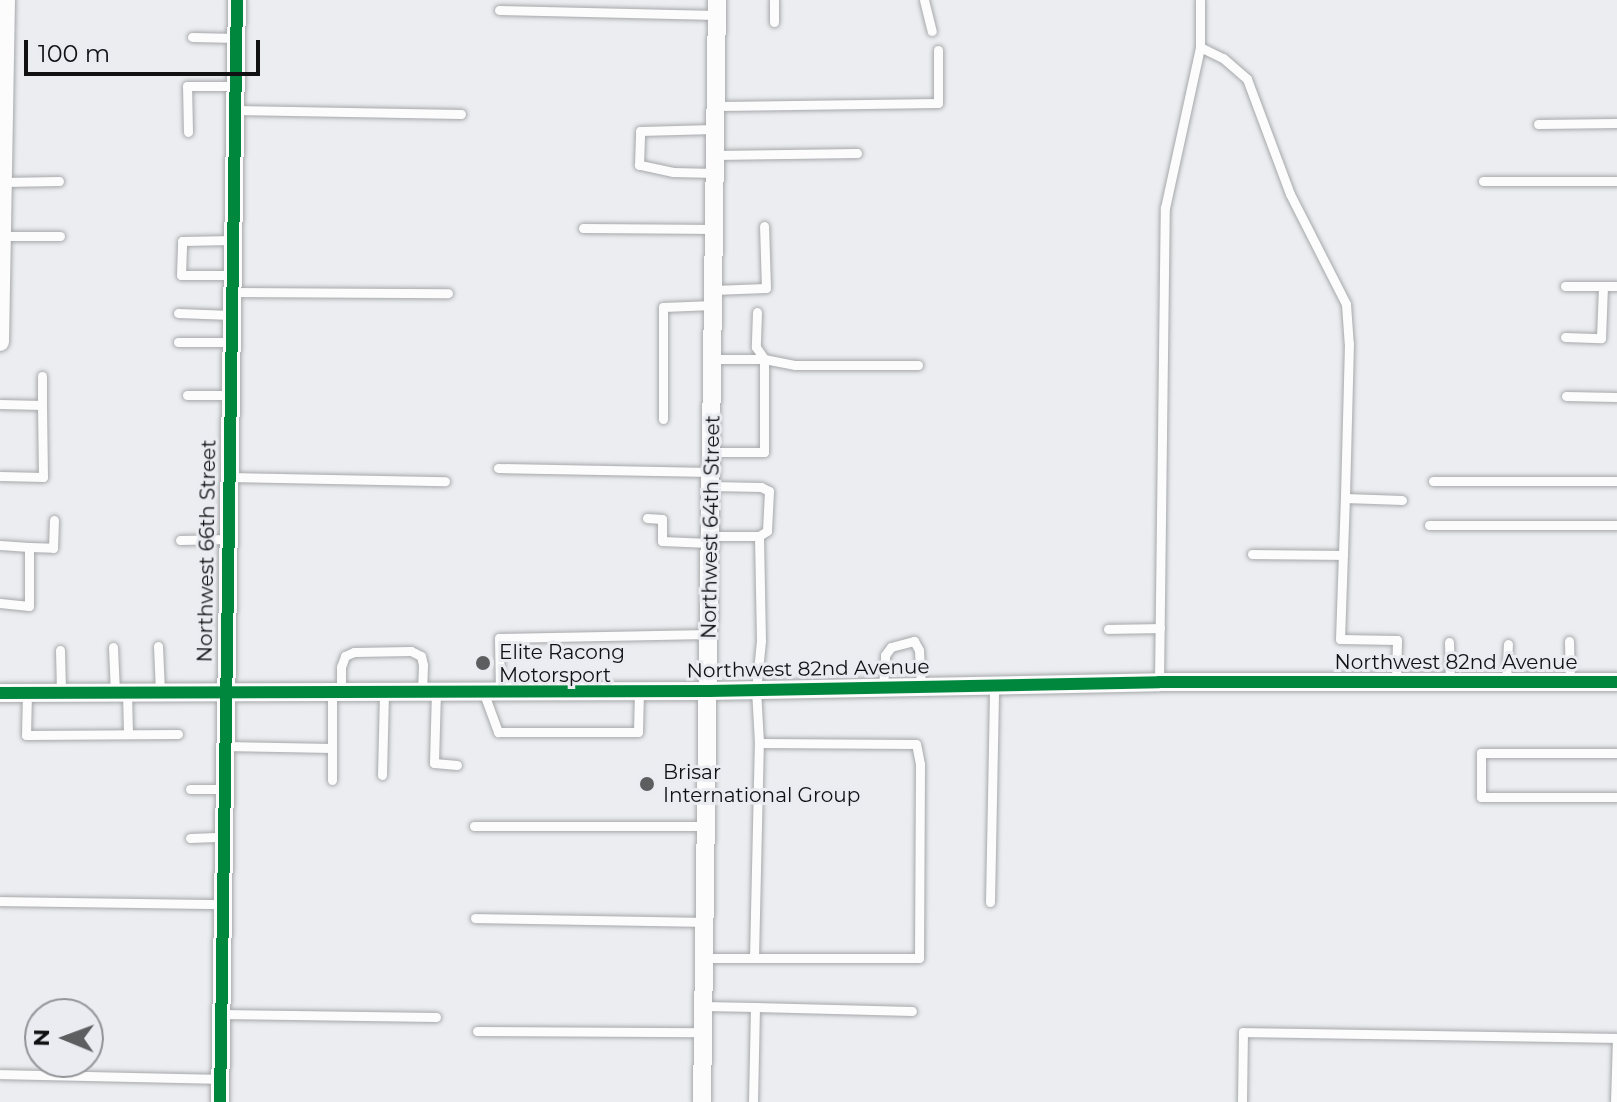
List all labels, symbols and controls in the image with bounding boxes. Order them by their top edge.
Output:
scale bar [28,24,264,74]
text: 100 m [38,39,110,68]
street label: Northwest 64th Street [697,415,725,639]
street label: Northwest 66th Street [193,439,221,663]
place label: Elite Racong Motorsport [499,640,625,687]
street label: Northwest 82nd Avenue [1335,650,1577,674]
marker: Elite Racong Motorsport [474,654,492,672]
street label: Northwest 82nd Avenue [686,655,930,683]
place label: Brisar International Group [663,760,860,807]
marker: Brisar International Group [638,775,656,793]
north arrow [24,998,104,1078]
text: N [28,1028,55,1047]

